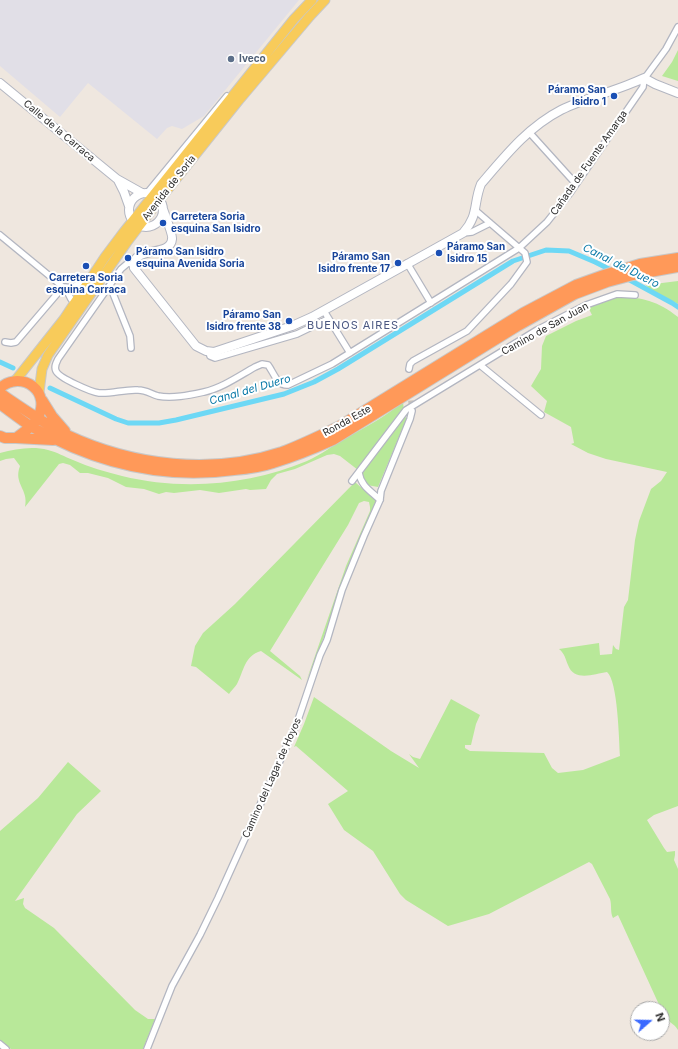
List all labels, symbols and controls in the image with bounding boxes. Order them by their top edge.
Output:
place label: Iveco [239,53,266,65]
marker: Iveco [226,54,236,64]
place label: Páramo San Isidro 1 [548,84,606,108]
marker: Páramo San Isidro 1 [609,91,619,101]
street label: Calle de la Carraca [21,98,97,164]
street label: Cañada de Fuente Amarga [548,108,630,218]
street label: Avenida de Soria [140,153,198,223]
place label: Carretera Soria esquina San Isidro [171,211,261,234]
marker: Carretera Soria esquina San Isidro [158,218,168,228]
place label: Páramo San Isidro 15 [447,241,505,264]
water label: Canal del Duero [581,241,661,291]
place label: Páramo San Isidro esquina Avenida Soria [136,246,245,270]
marker: Páramo San Isidro 15 [434,248,444,258]
place label: Páramo San Isidro frente 17 [318,251,390,274]
marker: Páramo San Isidro esquina Avenida Soria [123,253,133,263]
marker: Páramo San Isidro frente 17 [393,258,403,268]
marker: Carretera Soria esquina Carraca [81,261,91,271]
place label: Carretera Soria esquina Carraca [46,272,126,296]
street label: Camino de San Juan [499,300,591,358]
place label: Páramo San Isidro frente 38 [206,309,281,332]
marker: Páramo San Isidro frente 38 [284,316,294,326]
district label: BUENOS AIRES [307,319,399,333]
water label: Canal del Duero [208,372,292,408]
street label: Ronda Este [321,403,373,439]
street label: Camino del Lagar de Hoyos [240,716,304,840]
north arrow [630,1001,670,1041]
text: N [652,1011,668,1024]

